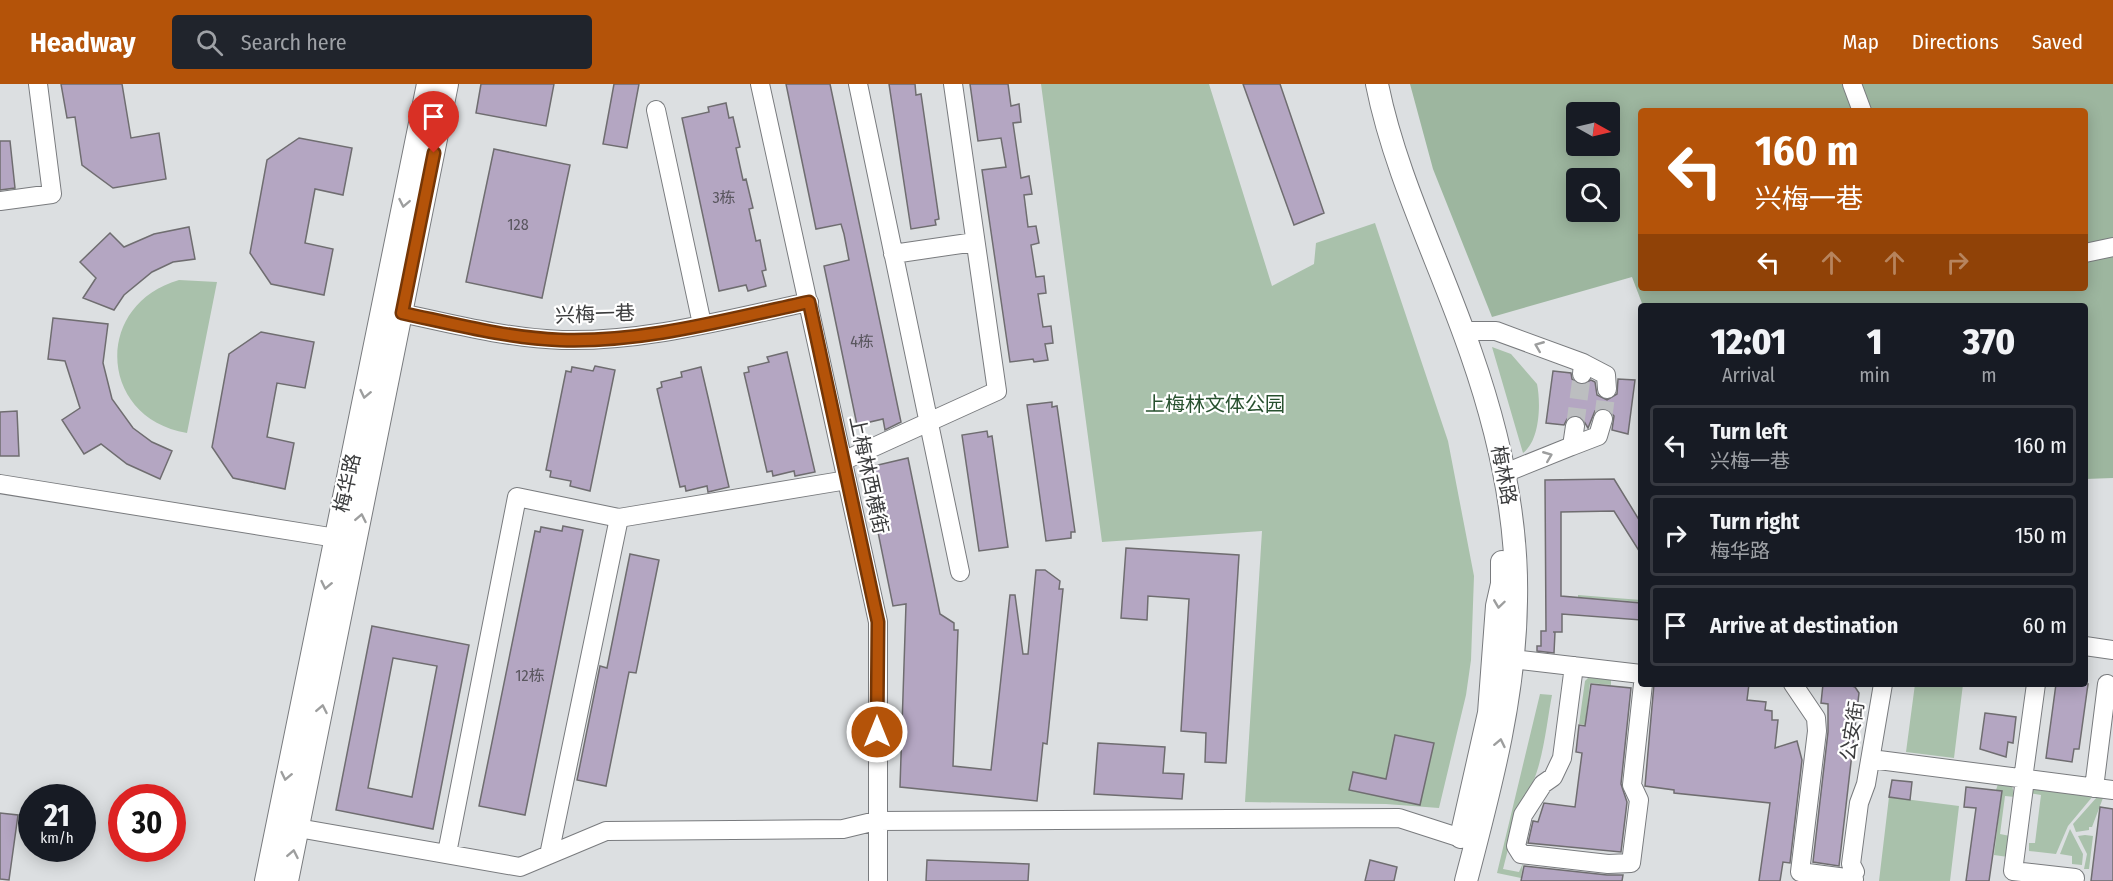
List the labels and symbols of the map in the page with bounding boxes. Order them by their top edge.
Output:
pin [408,91,459,153]
north arrow [1566,102,1620,156]
house number: 3栋 [712,188,736,207]
one-way arrow [398,198,411,208]
house number: 128 [507,215,529,234]
street label: 兴梅一巷 [555,301,635,327]
house number: 4栋 [850,332,874,351]
one-way arrow [1535,340,1545,353]
one-way arrow [359,389,372,399]
park label: 上梅林文体公园 [1145,392,1285,416]
street label: 上梅林西横街 [845,414,893,536]
street label: 梅林路 [1486,443,1522,507]
street label: 梅华路 [329,451,365,515]
one-way arrow [1541,451,1552,463]
one-way arrow [354,513,367,523]
one-way arrow [320,580,333,590]
one-way arrow [1493,599,1505,609]
house number: 12栋 [515,666,545,685]
street label: 公安街 [1835,699,1869,763]
position arrow [845,700,909,764]
one-way arrow [315,704,328,714]
one-way arrow [1493,738,1506,748]
one-way arrow [280,771,293,781]
speed limit sign: 30 [108,784,186,862]
one-way arrow [286,850,299,860]

